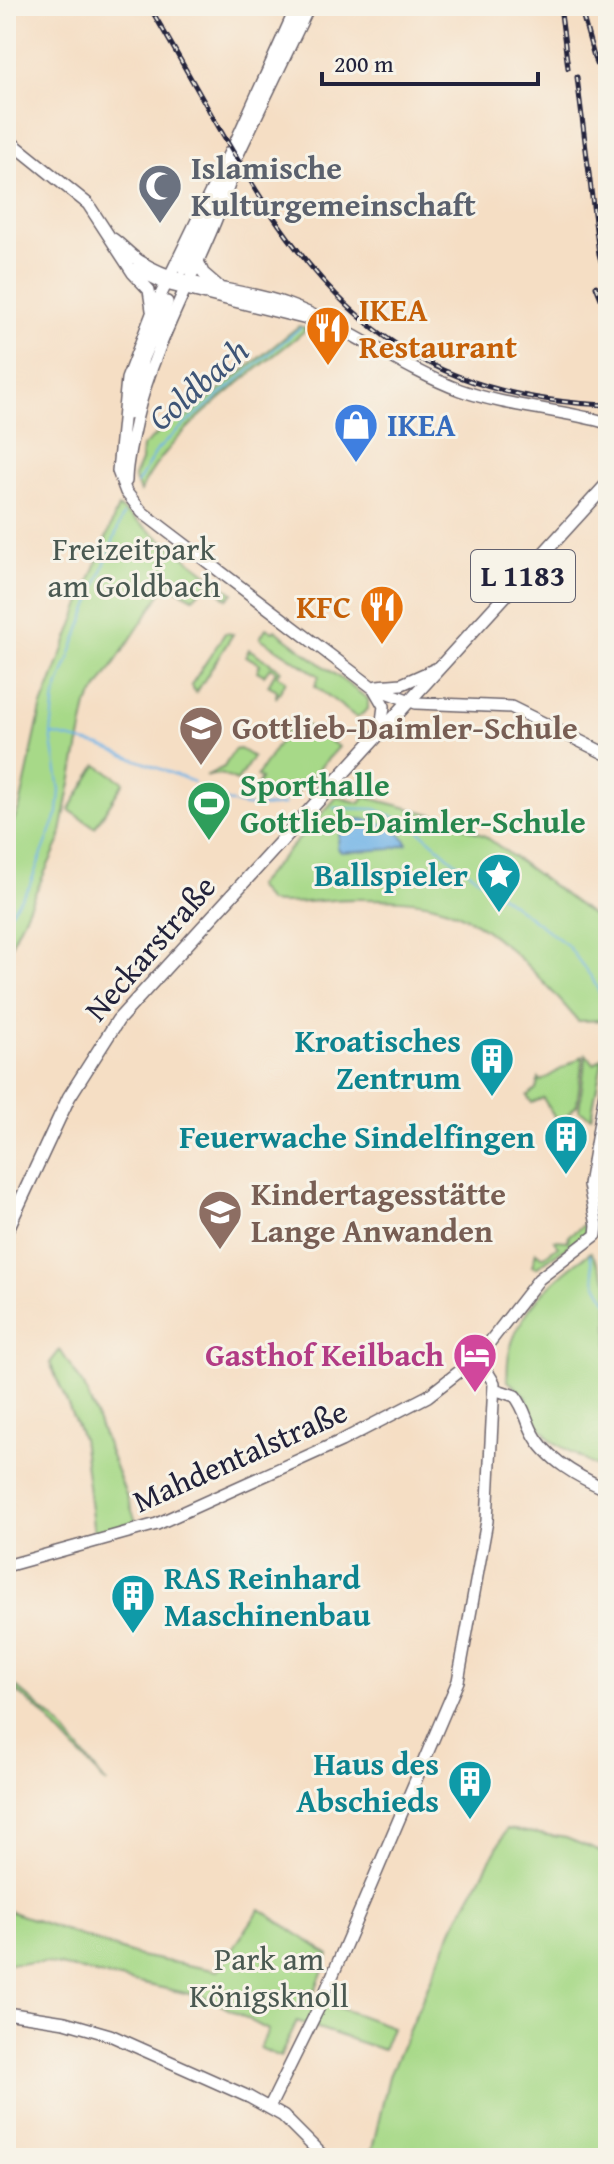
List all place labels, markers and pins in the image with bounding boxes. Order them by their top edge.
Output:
place label: Islamische Kulturgemeinschaft [191,144,476,228]
mosque icon: Islamische Kulturgemeinschaft [136,162,184,225]
place label: IKEA Restaurant [359,286,517,370]
restaurant icon: IKEA Restaurant [304,304,352,367]
shop icon: IKEA [332,401,380,464]
place label: IKEA [387,401,456,448]
place label: KFC [296,583,351,630]
restaurant icon: KFC [358,583,406,646]
school or university icon: Gottlieb-Daimler-Schule [177,704,225,767]
place label: Gottlieb-Daimler-Schule [232,704,578,751]
place label: Sporthalle Gottlieb-Daimler-Schule [240,761,586,845]
sports icon: Sporthalle Gottlieb-Daimler-Schule [185,779,233,842]
place label: Ballspieler [314,851,468,898]
place icon: Ballspieler [475,851,523,914]
place label: Kroatisches Zentrum [295,1017,462,1101]
building icon: Kroatisches Zentrum [468,1035,516,1098]
place label: Feuerwache Sindelfingen [179,1113,535,1160]
building icon: Feuerwache Sindelfingen [542,1113,590,1176]
place label: Kindertagesstätte Lange Anwanden [251,1170,506,1254]
school or university icon: Kindertagesstätte Lange Anwanden [196,1188,244,1251]
place label: Gasthof Keilbach [205,1331,444,1378]
hotel icon: Gasthof Keilbach [451,1331,499,1394]
place label: RAS Reinhard Maschinenbau [164,1554,371,1638]
building icon: RAS Reinhard Maschinenbau [109,1572,157,1635]
place label: Haus des Abschieds [296,1740,439,1824]
building icon: Haus des Abschieds [446,1758,494,1821]

